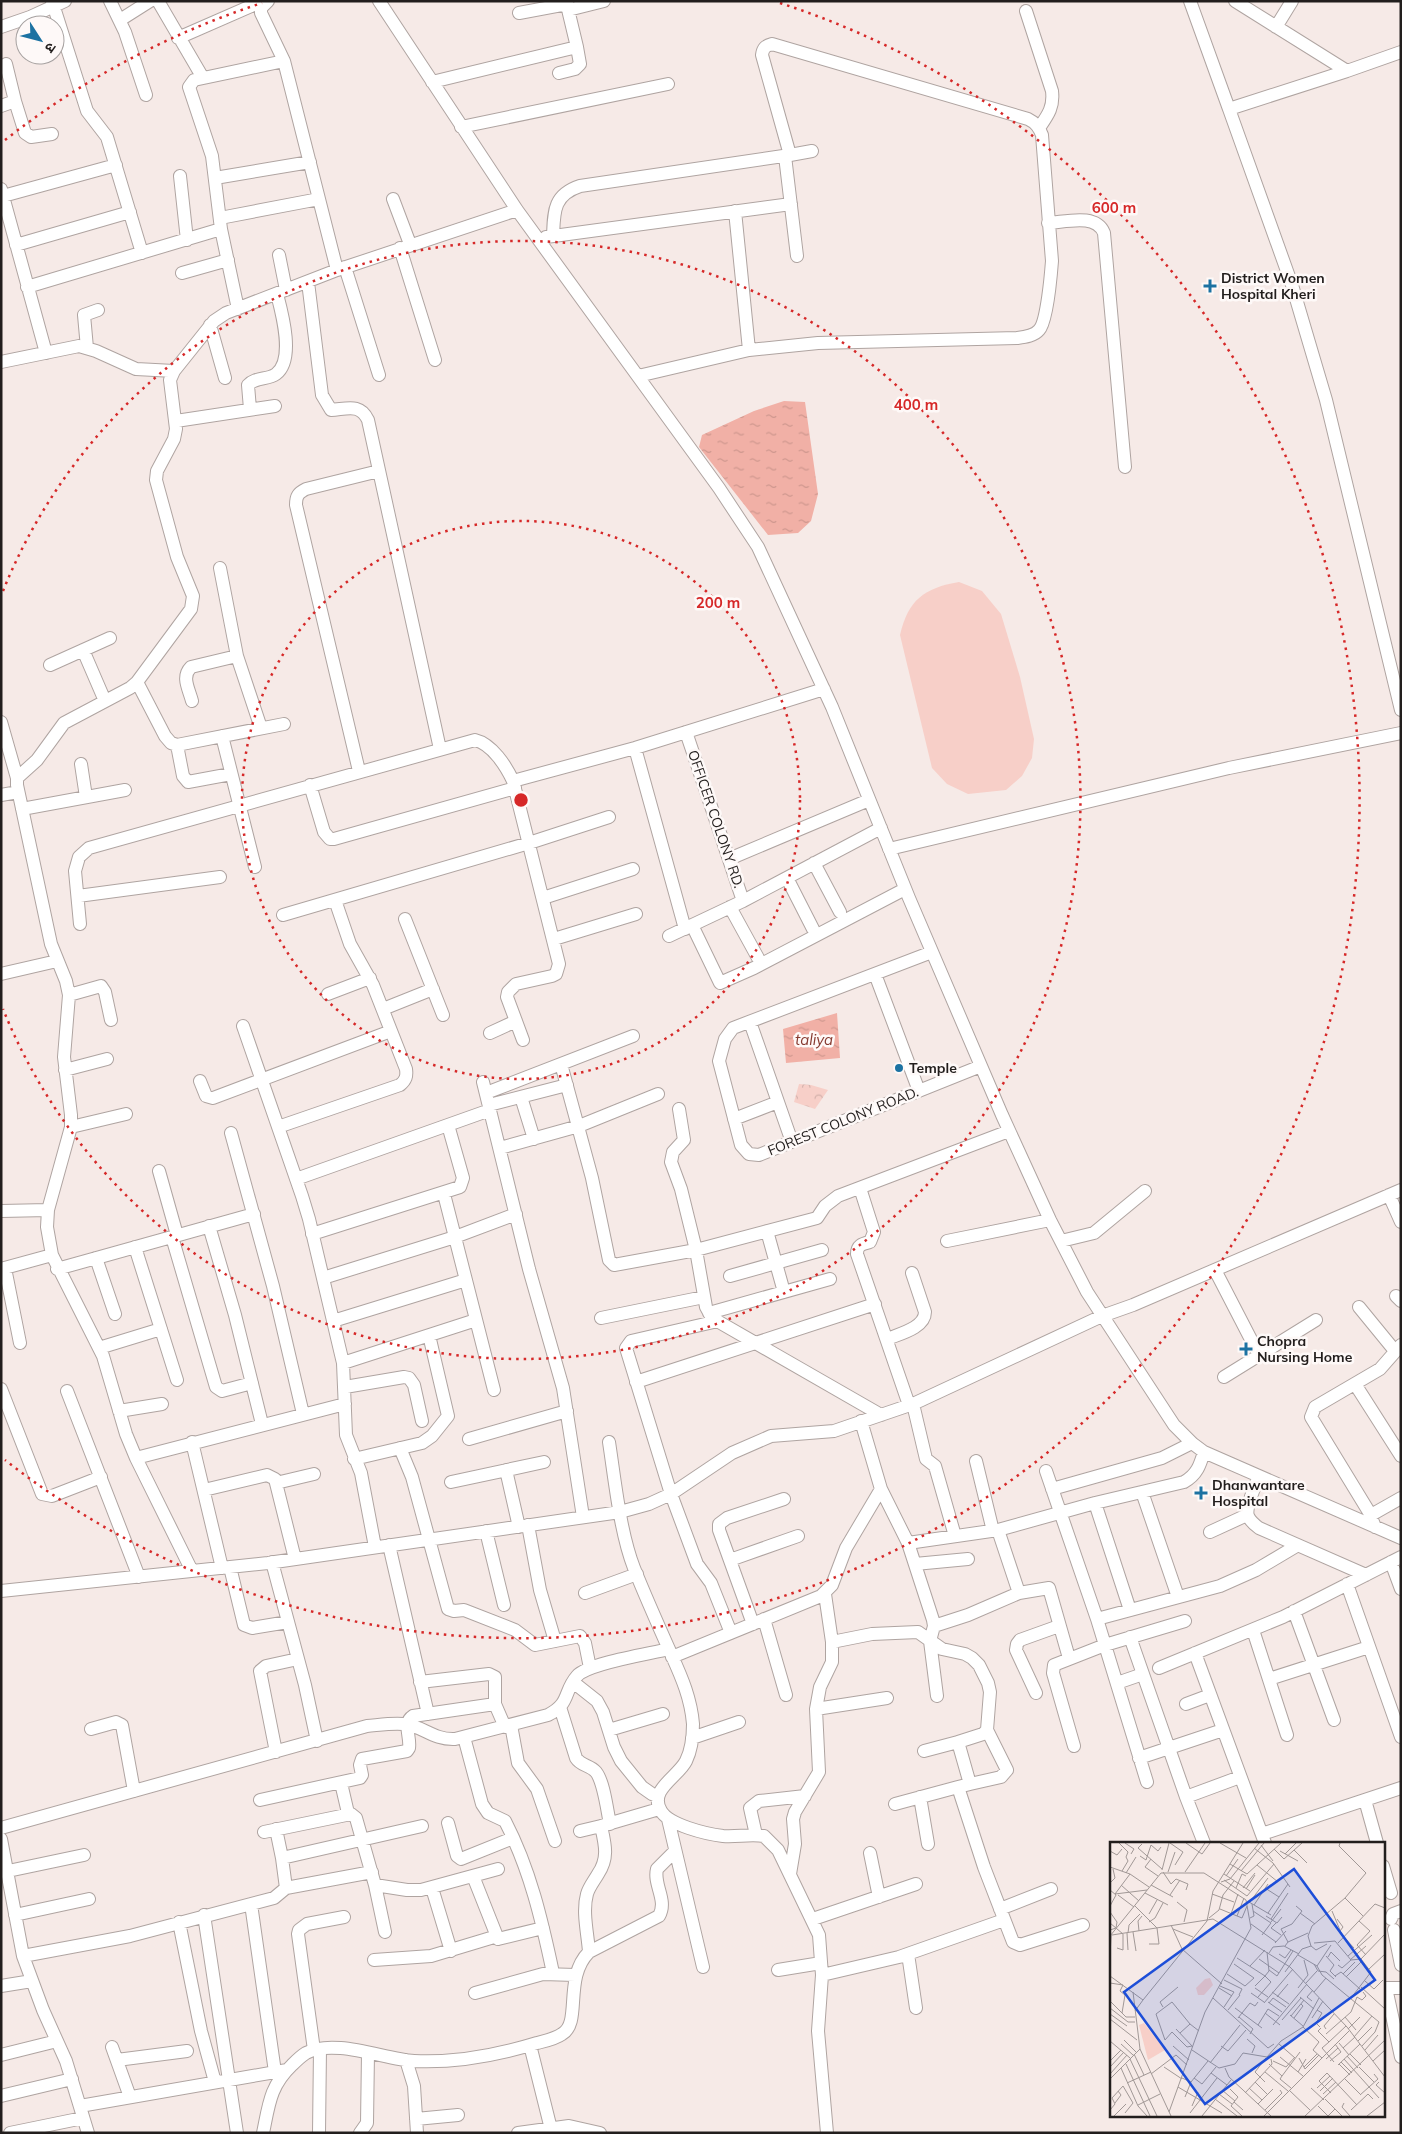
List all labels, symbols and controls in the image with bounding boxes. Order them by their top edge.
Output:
north arrow [15,15,65,65]
text: उ [40,39,60,57]
text: 600 m [1092,198,1136,217]
place label: District Women Hospital Kheri [1221,269,1325,303]
marker: District Women Hospital Kheri [1203,279,1217,293]
text: 400 m [894,395,938,414]
text: 200 m [696,593,740,612]
street label: OFFICER COLONY RD. [684,748,748,890]
centre of rings [512,791,530,809]
water label: taliya [795,1030,833,1049]
place label: Temple [909,1059,957,1077]
marker: Temple [893,1062,905,1074]
street label: FOREST COLONY ROAD. [765,1082,921,1160]
place label: Chopra Nursing Home [1257,1332,1353,1366]
marker: Chopra Nursing Home [1239,1342,1253,1356]
place label: Dhanwantare Hospital [1212,1476,1305,1510]
marker: Dhanwantare Hospital [1194,1486,1208,1500]
inset map [1110,1842,1384,2116]

